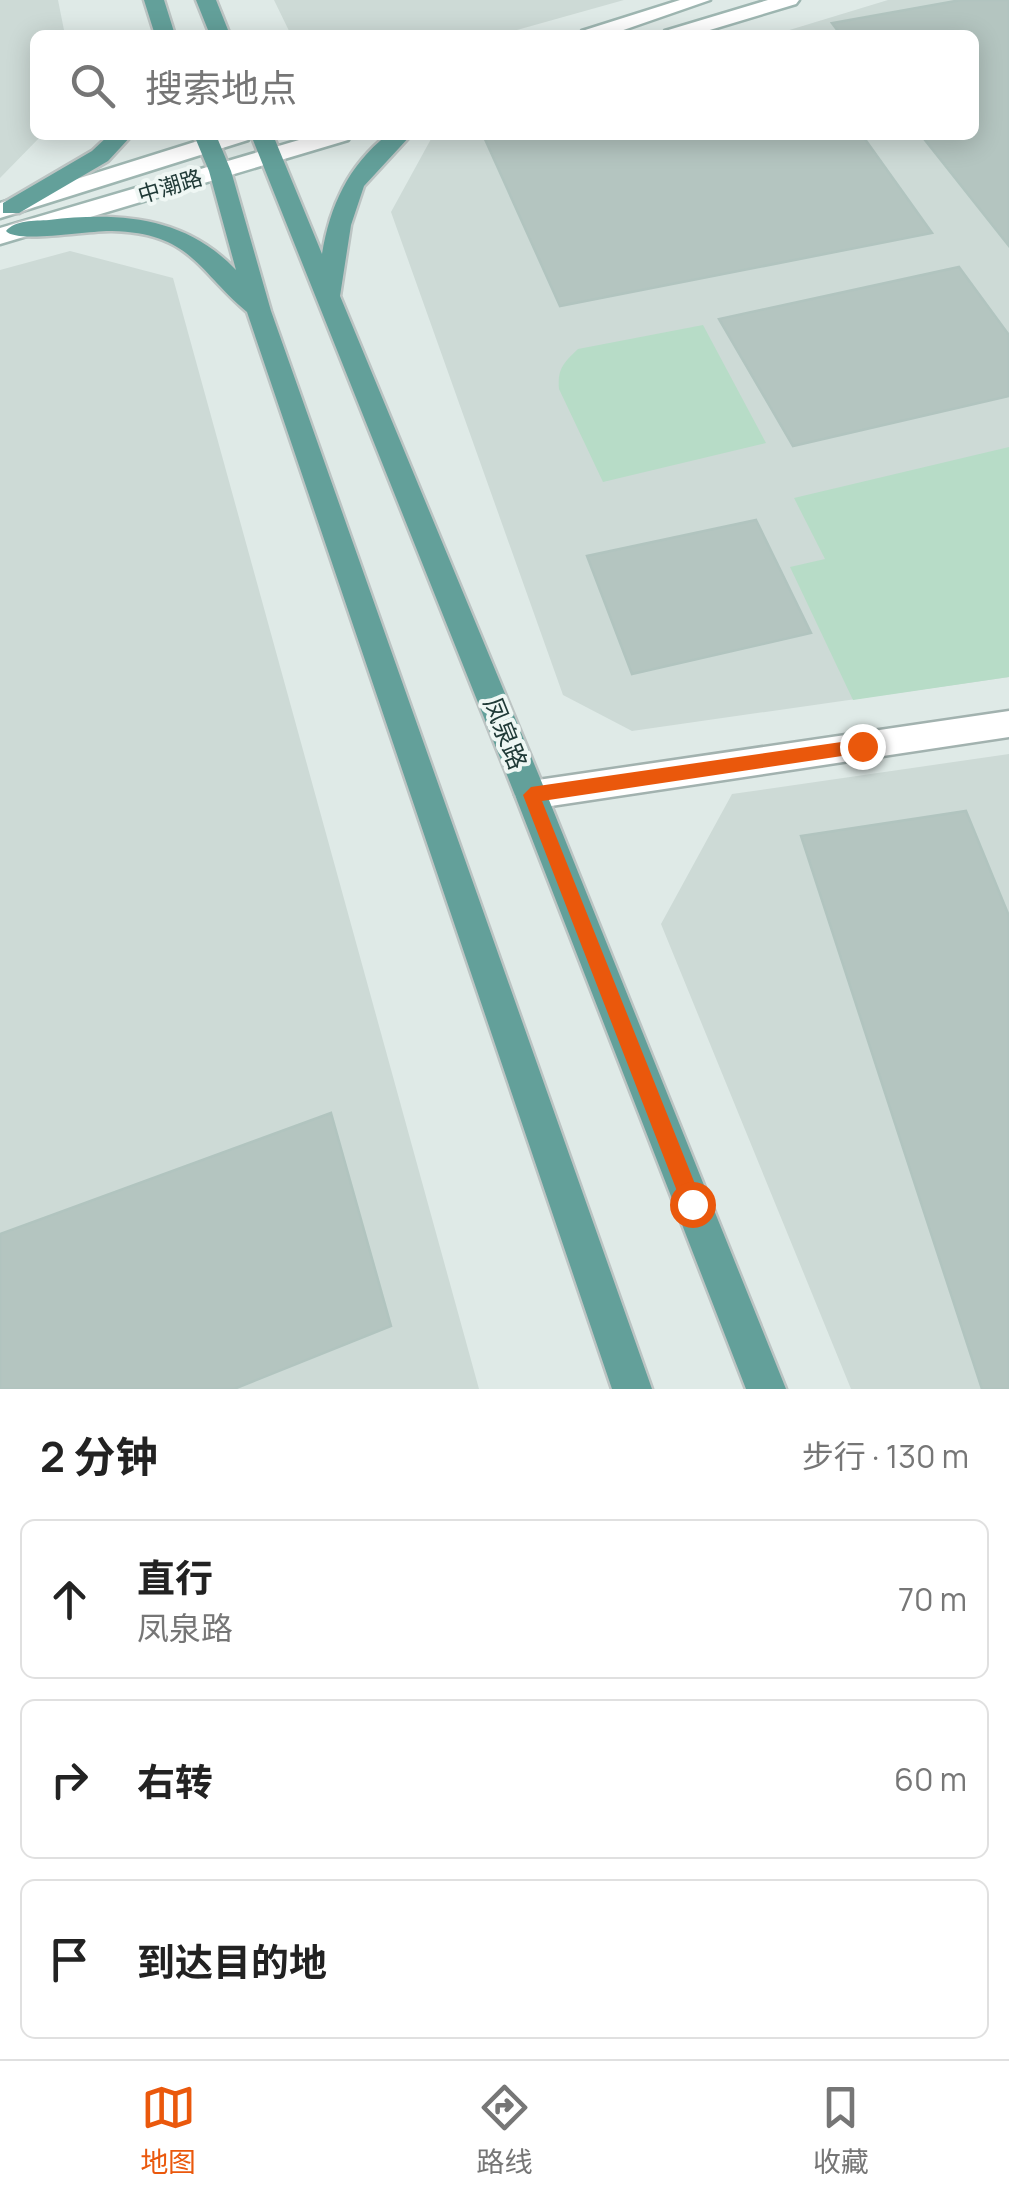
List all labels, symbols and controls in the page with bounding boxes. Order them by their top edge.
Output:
search box [30,30,979,140]
icon: search [65,58,120,113]
text: 搜索地点 [145,61,297,113]
street label: 中潮路 [134,162,206,210]
street label: 凤泉路 [476,692,536,774]
route end [840,724,886,770]
route start [670,1182,716,1228]
text: 2 分钟 [40,1427,157,1485]
text: 步行 · 130 m [802,1434,969,1478]
text: 直行 [137,1551,213,1603]
icon: ahead [42,1572,97,1627]
text: 70 m [898,1577,967,1621]
text: 凤泉路 [137,1606,233,1650]
icon: right [42,1752,97,1807]
text: 右转 [137,1755,213,1807]
text: 60 m [894,1757,967,1801]
icon: arrive [42,1932,97,1987]
text: 到达目的地 [137,1935,327,1987]
tab: 地图 [140,2080,196,2180]
tab: 路线 [476,2080,533,2180]
tab: 收藏 [813,2080,869,2180]

